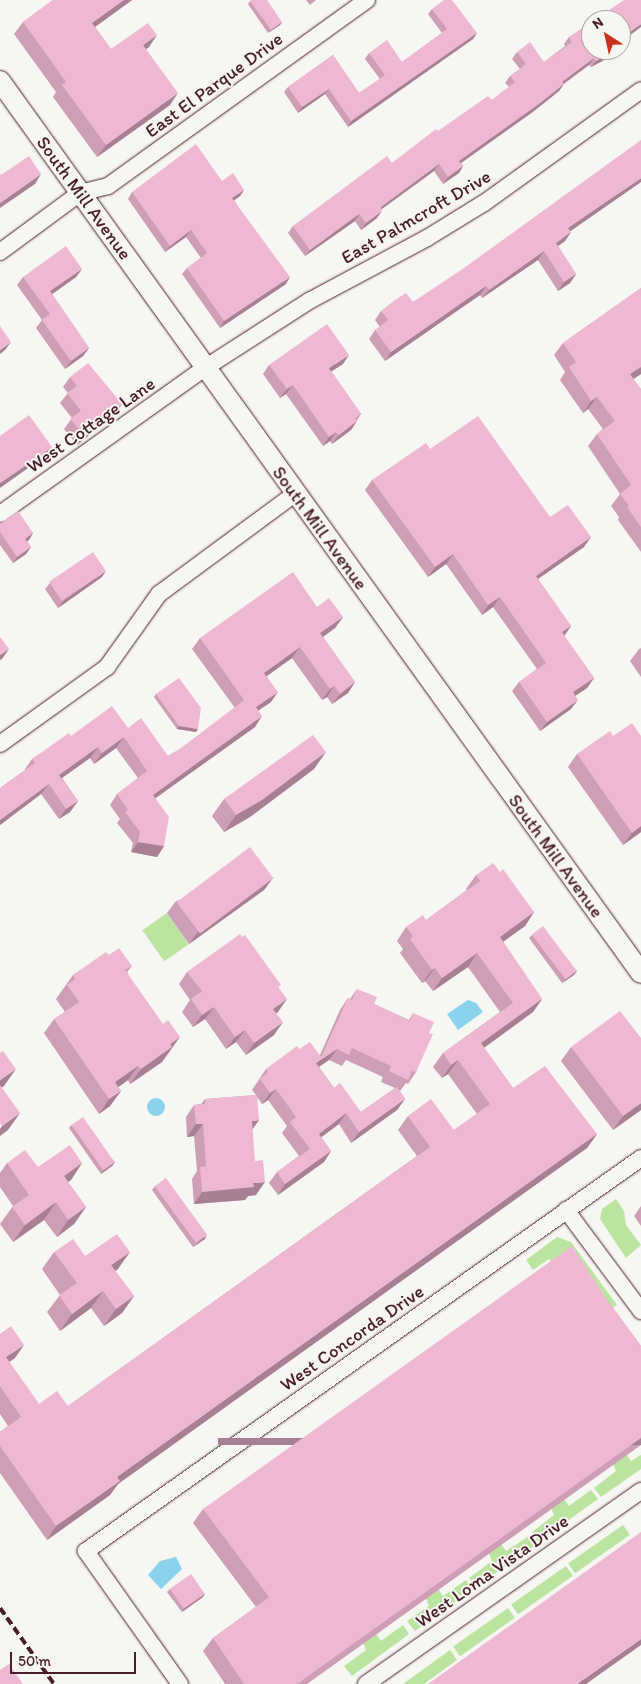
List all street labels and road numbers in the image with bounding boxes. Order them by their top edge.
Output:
street label: East El Parque Drive [141,27,287,143]
street label: South Mill Avenue [32,132,136,264]
street label: East Palmcroft Drive [337,165,495,269]
street label: West Cottage Lane [22,372,160,478]
street label: South Mill Avenue [268,462,372,594]
street label: South Mill Avenue [504,790,608,922]
street label: West Concorda Drive [276,1280,428,1396]
street label: West Loma Vista Drive [411,1510,573,1632]

